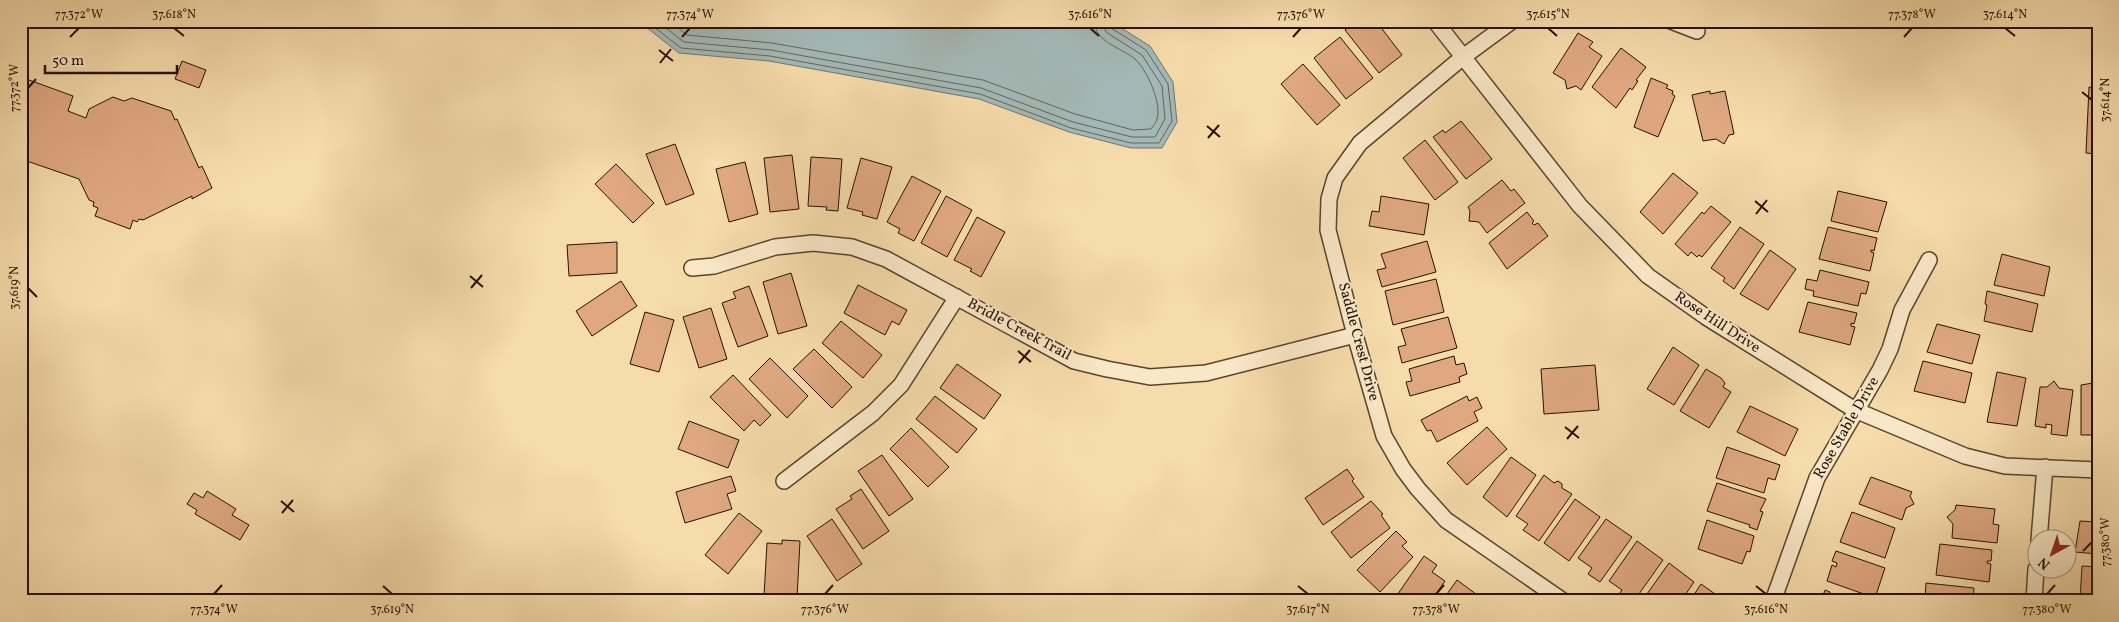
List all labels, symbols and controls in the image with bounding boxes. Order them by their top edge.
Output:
text: 77.372°W [55,7,103,23]
text: 37.618°N [152,7,196,23]
text: 77.374°W [666,7,714,23]
text: 37.616°N [1068,7,1112,23]
text: 77.376°W [1277,7,1325,23]
text: 37.615°N [1526,7,1570,23]
text: 77.378°W [1888,7,1936,23]
text: 37.614°N [1983,7,2027,23]
scale bar [45,42,178,74]
text: 50 m [52,51,84,72]
text: 77.372°W [7,64,23,112]
text: 37.614°N [2098,78,2114,122]
text: 37.619°N [7,266,23,310]
street label: Saddle Crest Drive [1332,280,1384,404]
street label: Rose Hill Drive [1670,287,1764,359]
street label: Bridle Creek Trail [963,294,1075,366]
street label: Rose Stable Drive [1809,373,1885,483]
text: 77.380°W [2098,517,2114,567]
north arrow [2026,530,2076,580]
text: N [2035,552,2055,573]
text: 77.374°W [190,602,238,618]
text: 37.619°N [370,602,414,618]
text: 77.376°W [801,602,849,618]
text: 37.617°N [1286,602,1330,618]
text: 77.378°W [1412,602,1460,618]
text: 37.616°N [1744,602,1788,618]
text: 77.380°W [2022,602,2072,618]

